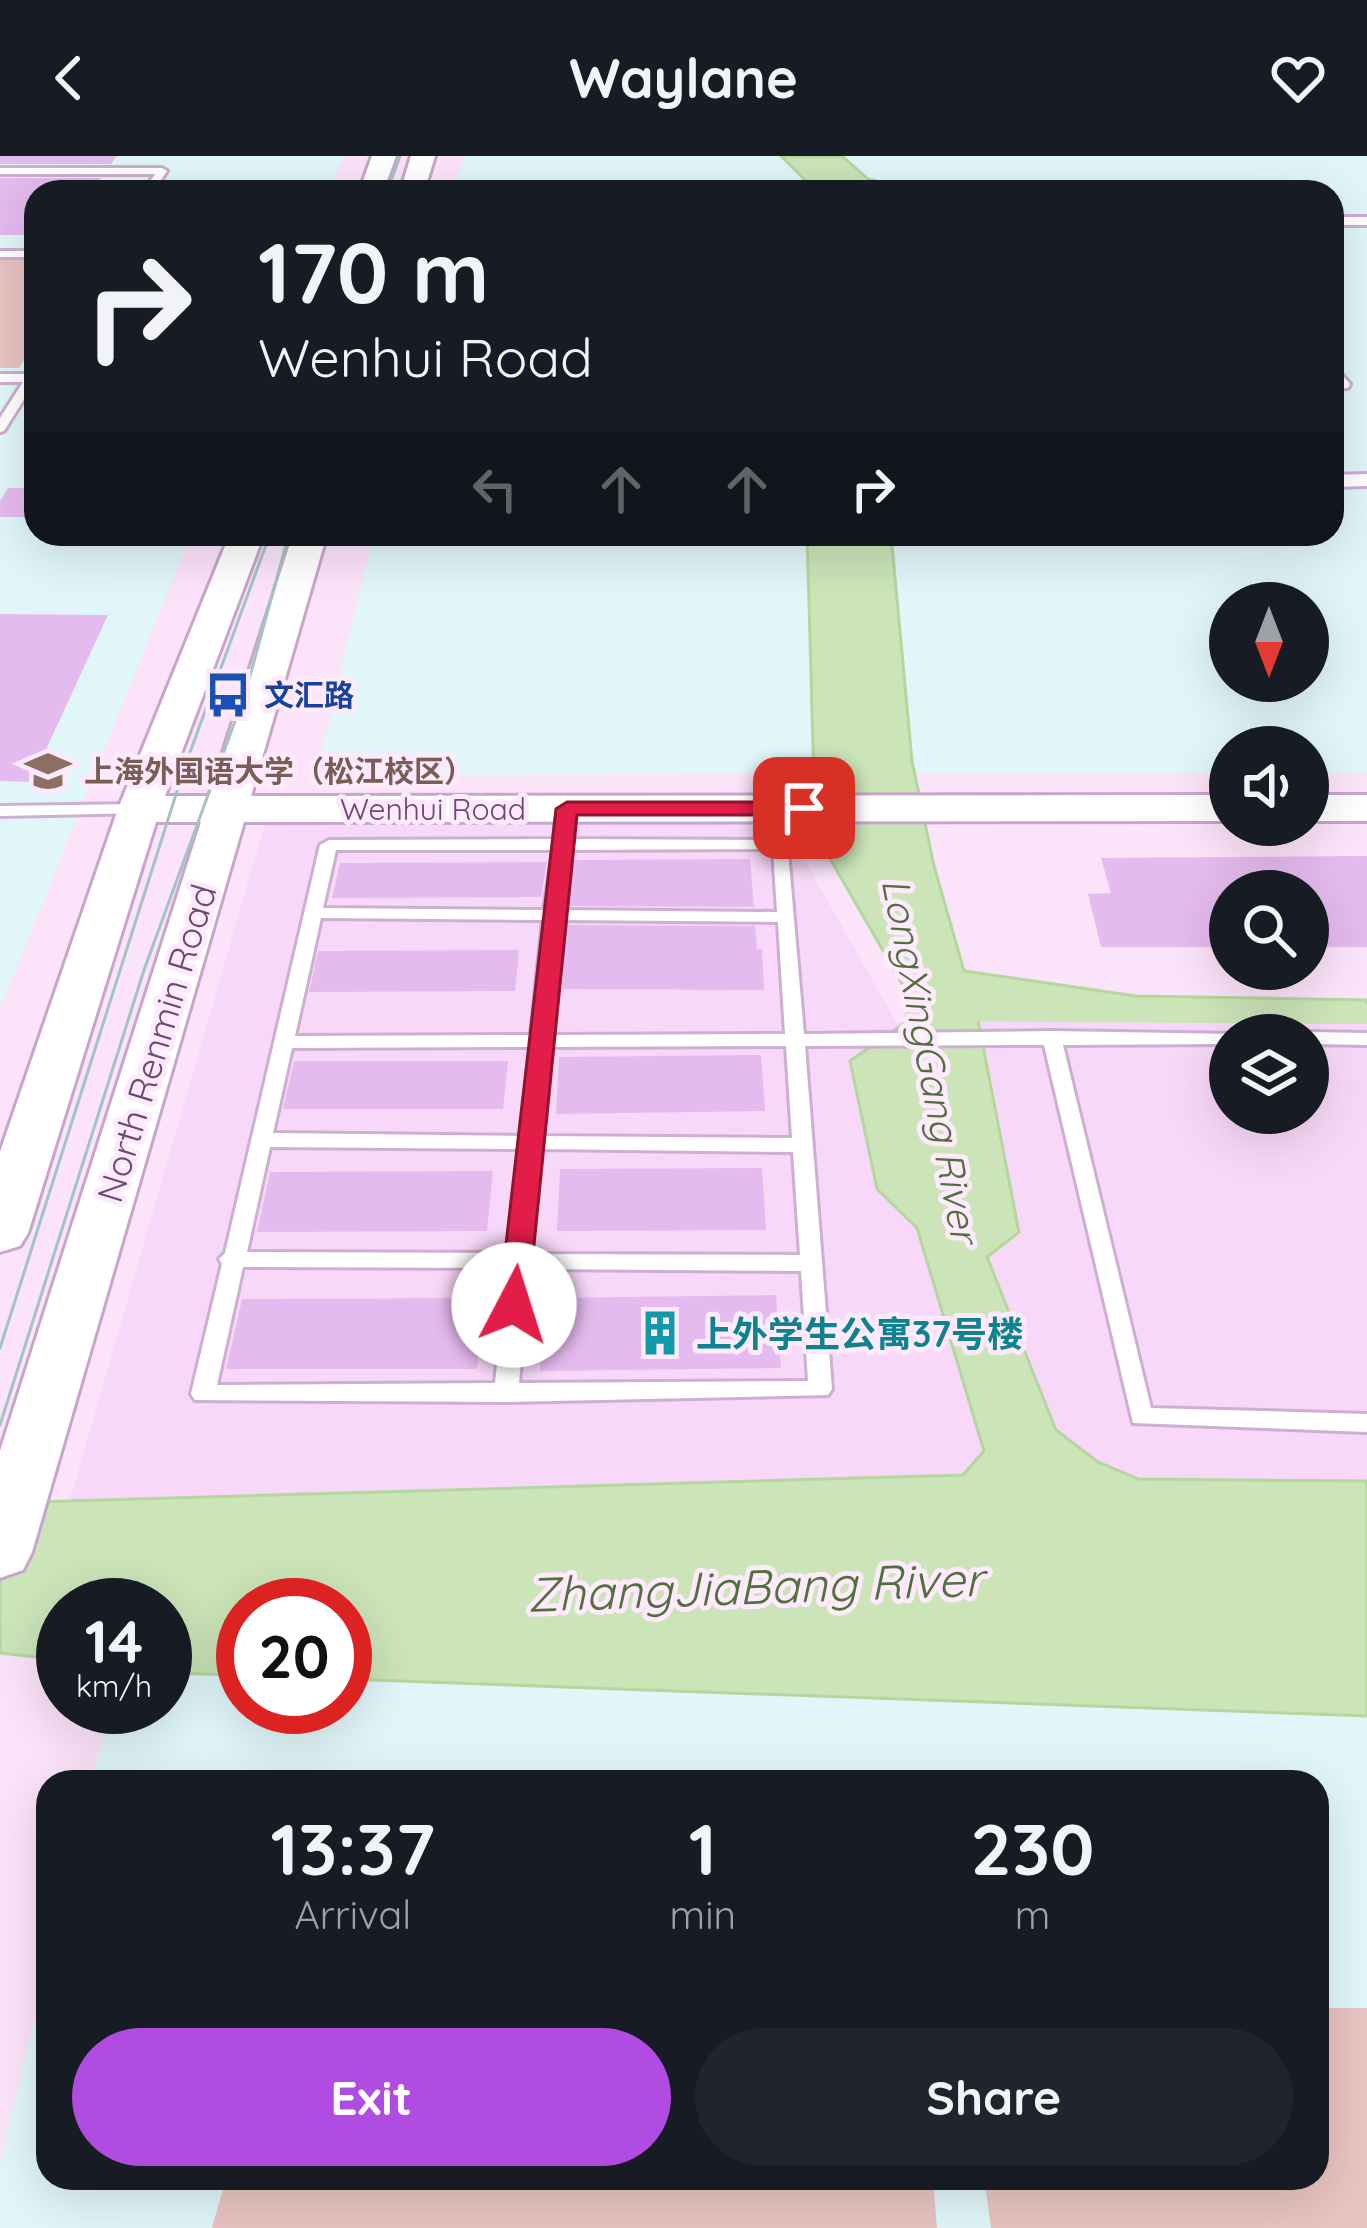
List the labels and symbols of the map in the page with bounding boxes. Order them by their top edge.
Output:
north arrow [1209,582,1329,702]
bus stop icon: 文汇路 [203,670,253,720]
place label: 文汇路 [264,676,354,714]
school or university icon: 上海外国语大学（松江校区） [23,746,73,796]
place label: 上海外国语大学（松江校区） [84,752,474,790]
pin [753,757,855,859]
street label: Wenhui Road [340,790,526,828]
water label: LongXingGang River [872,874,991,1251]
street label: North Renmin Road [86,879,226,1207]
position arrow [451,1242,577,1368]
building icon: 上外学生公寓37号楼 [635,1308,685,1358]
place label: 上外学生公寓37号楼 [696,1311,1023,1356]
water label: ZhangJiaBang River [526,1548,989,1624]
speed limit sign: 20 [216,1578,372,1734]

